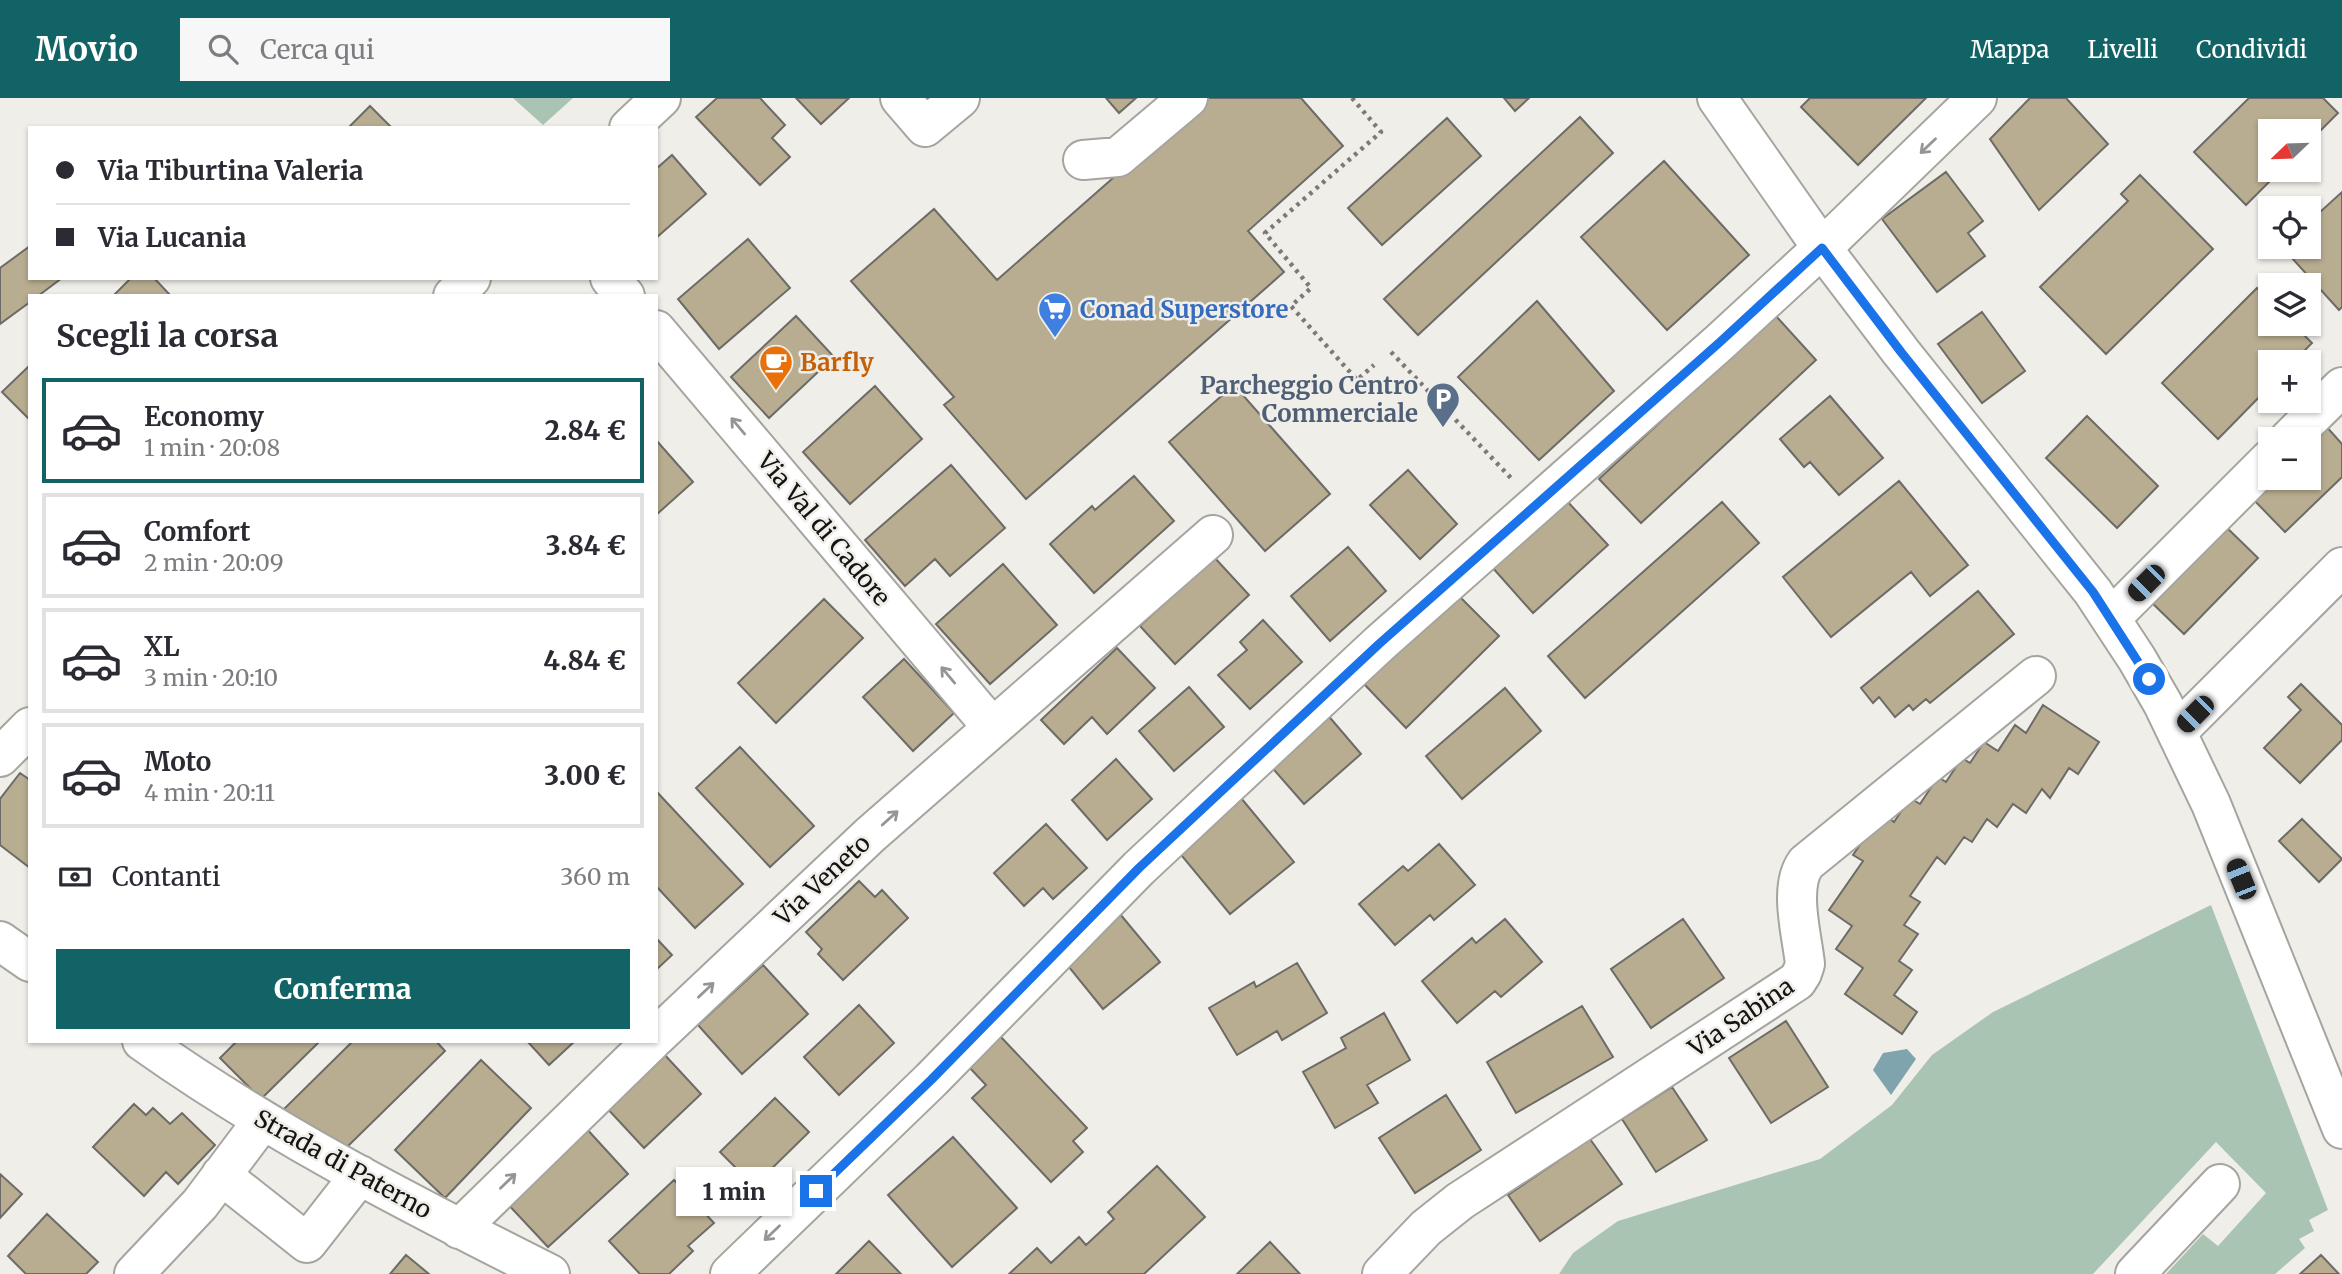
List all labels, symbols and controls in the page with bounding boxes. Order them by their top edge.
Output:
search box [180,18,670,81]
text: Movio [35,29,138,70]
icon: search [204,30,242,68]
text: Cerca qui [260,33,374,66]
text: Mappa [1970,34,2049,65]
text: Livelli [2087,34,2158,65]
text: Condividi [2196,34,2307,65]
north arrow [2258,119,2320,182]
map controls [2258,119,2321,490]
one-way arrow [1919,137,1936,154]
text: Via Tiburtina Valeria [98,154,364,187]
button: locate [2258,196,2321,259]
text: Via Lucania [98,221,247,254]
button: layers [2258,273,2321,336]
supermarket icon: Conad Superstore [1036,290,1074,339]
place label: Conad Superstore [1080,294,1288,325]
text: Scegli la corsa [56,316,278,356]
cafe icon: Barfly [757,343,795,392]
place label: Barfly [800,347,874,378]
button: + [2258,350,2321,413]
place label: Parcheggio Centro Commerciale [1200,370,1418,429]
parking icon: Parcheggio Centro Commerciale [1424,380,1462,429]
icon: car [60,399,123,462]
text: Economy [144,400,264,433]
text: 2.84 € [545,414,626,447]
one-way arrow [730,418,745,436]
button: − [2258,427,2321,490]
text: 1 min · 20:08 [144,433,280,462]
street label: Via Val di Cadore [750,445,897,612]
icon: car [60,514,123,577]
text: Comfort [144,515,250,548]
text: 3.84 € [546,529,626,562]
text: 2 min · 20:09 [144,548,284,577]
car [2124,561,2169,605]
icon: car [60,629,123,692]
text: XL [144,630,180,663]
text: 4.84 € [543,644,626,677]
text: 3 min · 20:10 [144,663,278,692]
route start [2133,663,2165,695]
one-way arrow [940,666,956,684]
car [2173,692,2218,736]
icon: car [60,744,123,807]
text: Moto [144,745,211,778]
text: 3.00 € [544,759,626,792]
text: 4 min · 20:11 [144,778,275,807]
one-way arrow [880,810,898,826]
street label: Via Veneto [767,828,877,933]
car [2224,856,2259,902]
icon: cash [56,858,94,896]
text: Contanti [112,860,220,893]
text: 360 m [560,862,630,891]
button: Conferma [56,949,630,1029]
street label: Via Sabina [1682,970,1800,1064]
one-way arrow [697,982,715,998]
street label: Strada di Paterno [249,1102,437,1226]
callout: 1 min [676,1166,792,1216]
one-way arrow [499,1173,516,1190]
route end [800,1175,832,1207]
text: 1 min [702,1177,766,1206]
one-way arrow [764,1225,781,1242]

